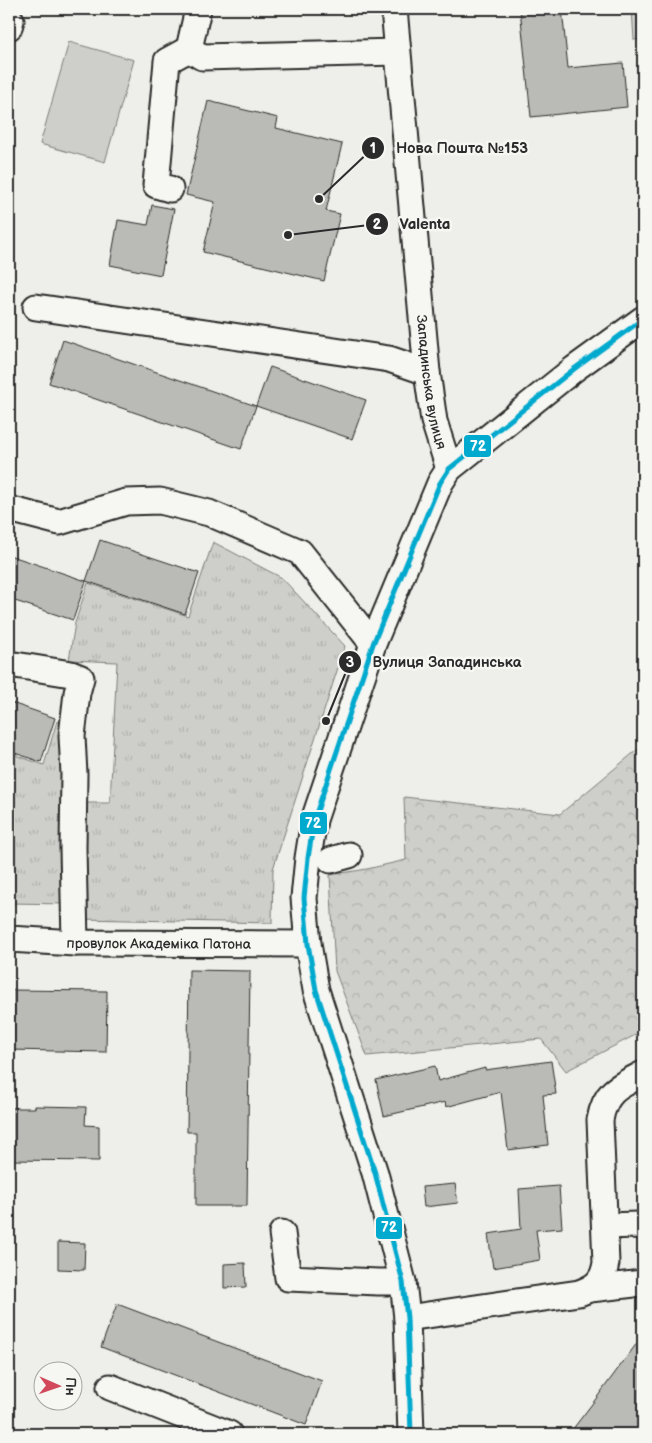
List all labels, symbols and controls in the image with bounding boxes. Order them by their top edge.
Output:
callout: Нова Пошта №153 [361,133,538,163]
text: 1 [370,139,376,158]
text: Нова Пошта №153 [396,139,528,158]
callout: Valenta [364,209,460,239]
text: 2 [373,215,382,234]
text: Valenta [400,215,450,234]
street label: Западинська вулиця [413,314,451,451]
line badge: 72 [463,434,492,458]
text: 72 [470,438,487,455]
callout: Вулиця Западинська [337,647,531,677]
text: 3 [346,653,355,672]
text: Вулиця Западинська [373,653,522,672]
line badge: 72 [299,811,328,835]
text: 72 [305,815,322,832]
street label: провулок Академіка Патона [66,934,252,952]
line badge: 72 [375,1216,403,1240]
text: 72 [381,1219,398,1236]
north arrow [32,1360,82,1410]
text: Пн [62,1377,79,1396]

